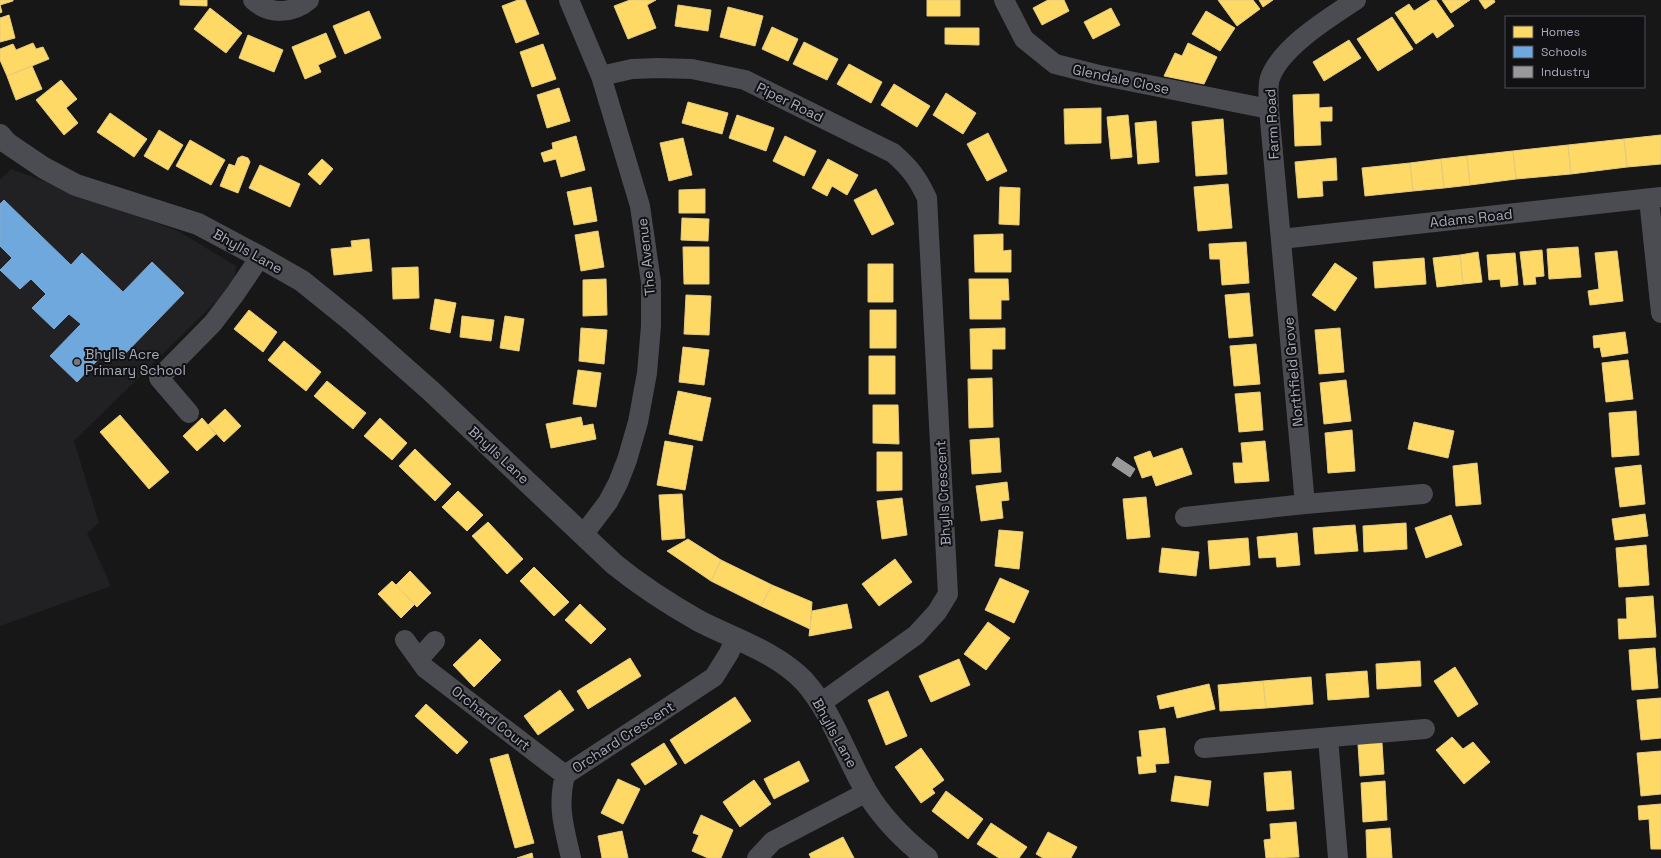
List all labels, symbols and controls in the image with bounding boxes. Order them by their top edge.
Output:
legend [1505,16,1645,88]
text: Homes [1541,24,1580,40]
text: Schools [1541,44,1587,60]
street label: Glendale Close [1071,60,1171,98]
text: Industry [1541,64,1590,80]
street label: Piper Road [754,78,826,126]
street label: Farm Road [1261,88,1283,160]
street label: Adams Road [1429,205,1513,231]
street label: The Avenue [633,217,659,297]
street label: Bhylls Lane [210,225,286,277]
street label: Northfield Grove [1279,316,1307,428]
place label: Bhylls Acre Primary School [85,345,186,379]
marker: Bhylls Acre Primary School [72,357,82,367]
street label: Bhylls Lane [465,422,533,488]
street label: Bhylls Crescent [931,440,955,546]
street label: Orchard Court [448,682,534,754]
street label: Bhylls Lane [809,695,861,771]
street label: Orchard Crescent [569,697,677,777]

